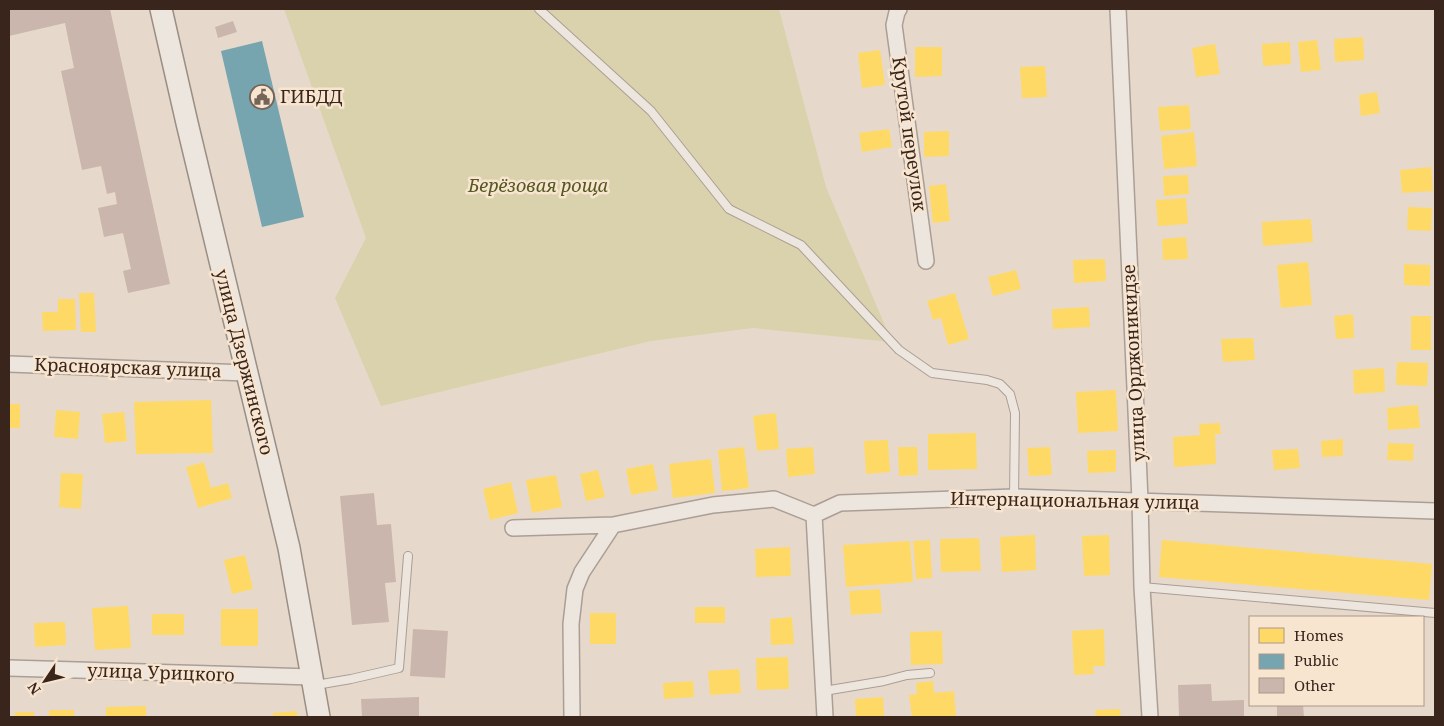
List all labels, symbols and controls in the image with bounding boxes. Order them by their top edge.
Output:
street label: Крутой переулок [887,55,933,213]
public building icon: ГИБДД [249,84,275,110]
place label: ГИБДД [280,84,343,108]
park label: Берёзовая роща [467,173,608,197]
street label: улица Орджоникидзе [1116,264,1150,462]
street label: улица Дзержинского [210,266,280,457]
street label: Красноярская улица [34,352,222,382]
street label: Интернациональная улица [950,486,1200,514]
legend [1249,616,1424,706]
text: Homes [1294,625,1344,645]
text: Public [1294,650,1339,670]
north arrow [20,656,70,706]
street label: улица Урицкого [87,657,235,687]
text: Other [1294,675,1335,695]
text: N [23,679,45,699]

